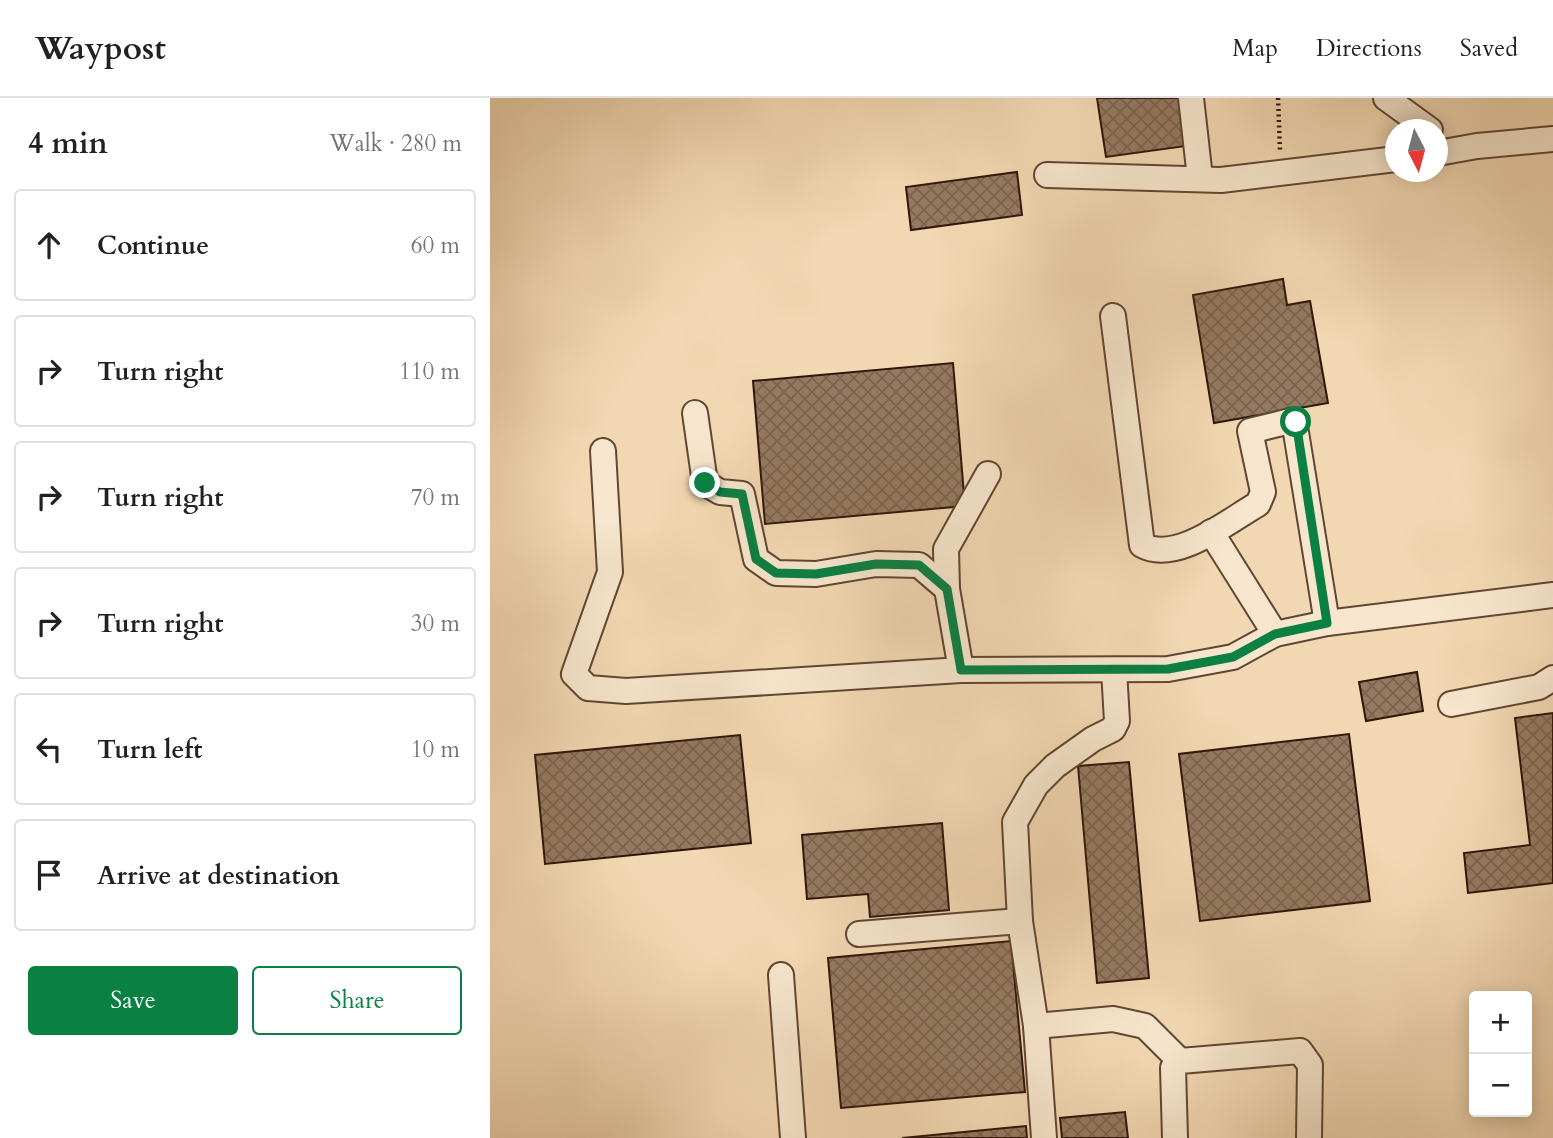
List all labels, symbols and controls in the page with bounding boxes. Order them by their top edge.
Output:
text: Waypost [35,26,166,71]
text: Map [1232,32,1278,65]
text: Directions [1316,32,1422,65]
text: Saved [1460,32,1518,65]
north arrow [1385,119,1448,182]
text: 4 min [28,123,108,164]
text: Walk · 280 m [329,128,462,159]
icon: ahead [30,226,68,264]
text: Continue [97,228,209,263]
text: 60 m [411,230,460,261]
icon: right [30,352,68,390]
text: Turn right [97,354,224,389]
text: 110 m [399,356,460,387]
route start [1280,406,1311,437]
route end [689,467,720,498]
icon: right [30,478,68,516]
text: Turn right [97,480,224,515]
text: 70 m [411,482,460,513]
icon: right [30,604,68,642]
text: Turn right [97,606,224,641]
text: 30 m [411,608,460,639]
icon: left [30,730,68,768]
text: Turn left [97,732,202,767]
text: 10 m [411,734,460,765]
icon: arrive [30,856,68,894]
text: Arrive at destination [97,858,340,893]
button: Save [28,966,238,1035]
button: Share [252,966,462,1035]
map controls [1469,991,1532,1117]
button: + [1469,991,1532,1054]
button: − [1469,1054,1532,1117]

